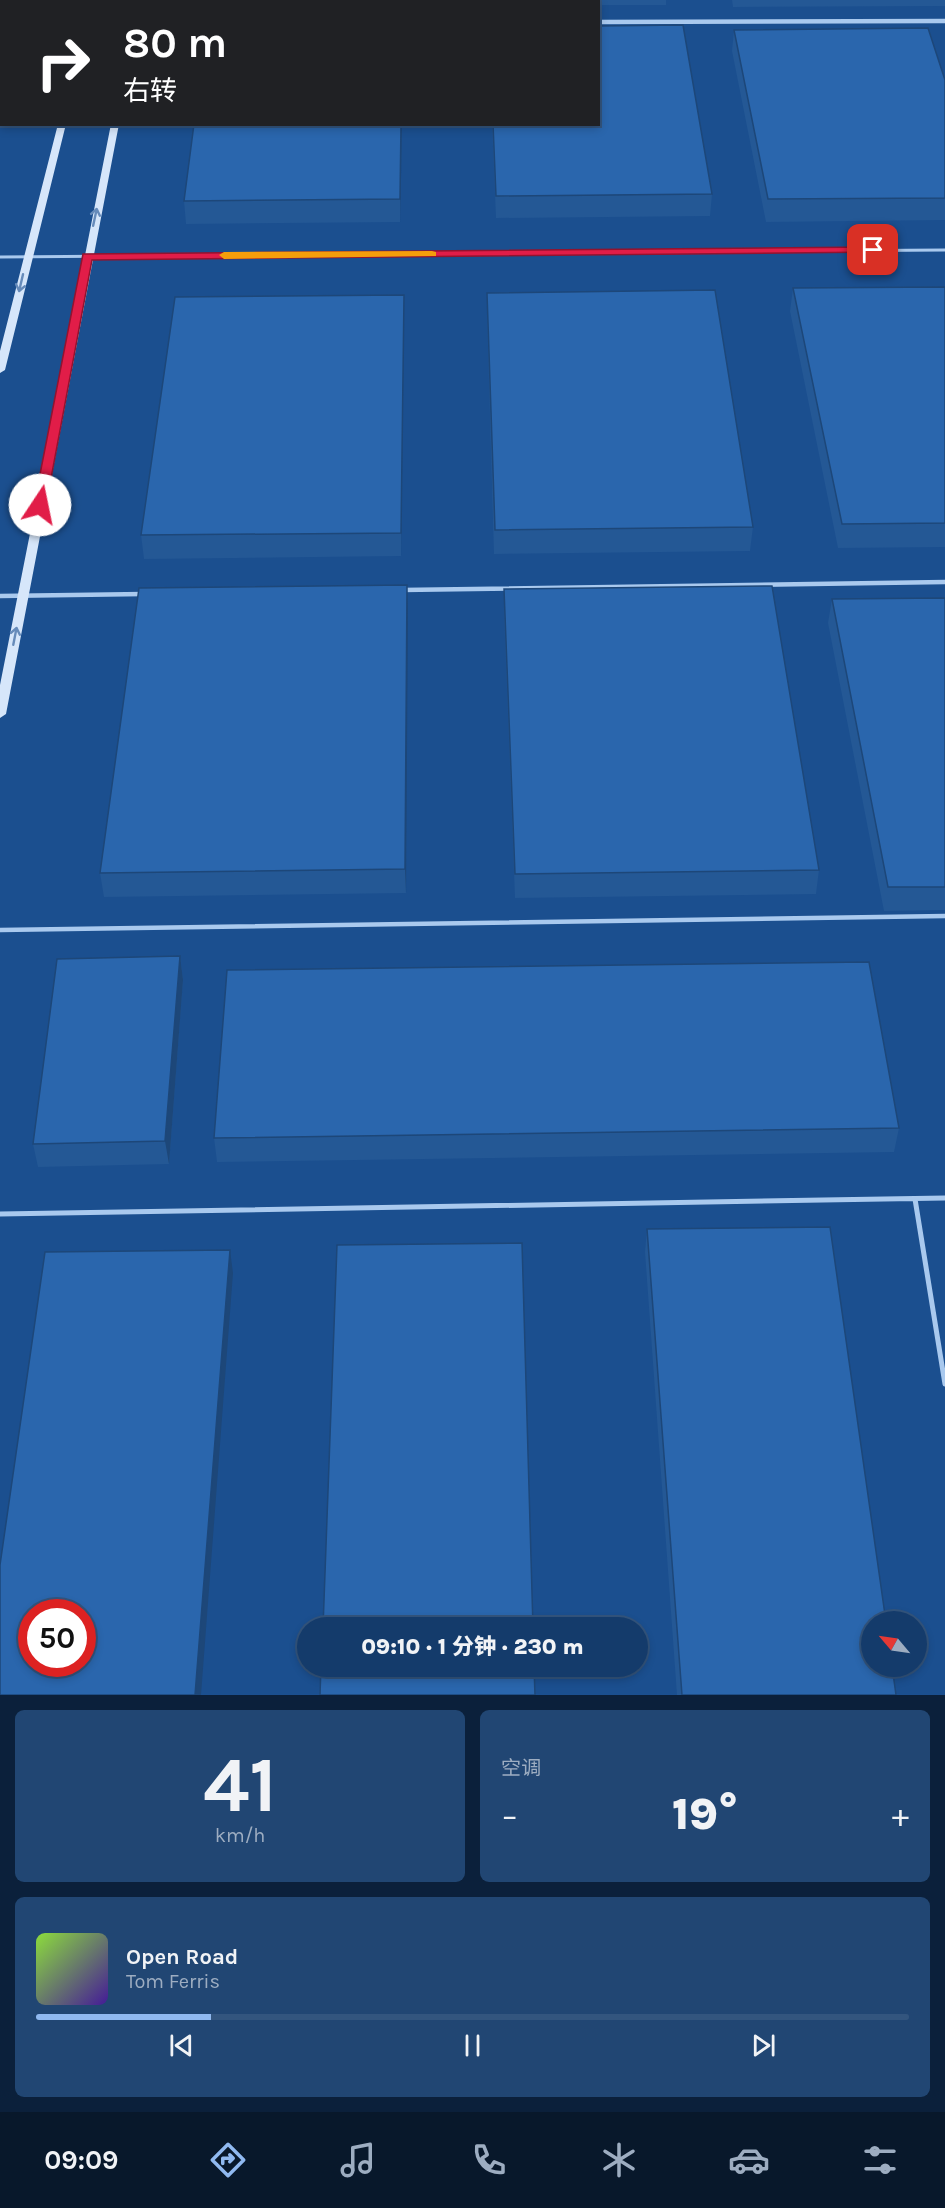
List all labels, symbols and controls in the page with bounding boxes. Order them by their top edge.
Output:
text: 80 m [123,18,227,68]
icon: right [24,24,102,102]
text: 右转 [123,75,177,107]
one-way arrow [90,208,101,227]
pin [847,224,898,275]
icon: arrive [856,233,889,266]
one-way arrow [14,273,26,292]
position arrow [8,473,72,537]
one-way arrow [10,626,21,646]
speed limit sign: 50 [18,1599,96,1677]
north arrow [861,1611,927,1677]
map controls [861,1611,927,1677]
text: 09:10 · 1 分钟 · 230 m [361,1634,584,1660]
text: 41 [203,1739,277,1831]
text: 空调 [501,1757,541,1780]
text: 19° [672,1788,738,1840]
text: − [501,1796,518,1834]
text: + [892,1796,909,1834]
text: km/h [215,1824,265,1847]
text: Open Road [126,1944,238,1970]
text: Tom Ferris [126,1970,220,1993]
icon: previous [165,2029,198,2062]
icon: pause [456,2029,489,2062]
icon: next [747,2029,780,2062]
icon: directions [207,2139,249,2181]
icon: music [337,2139,379,2181]
icon: phone [468,2139,510,2181]
icon: climate [598,2139,640,2181]
icon: car [728,2139,770,2181]
icon: filters [859,2139,901,2181]
text: 09:09 [44,2144,119,2176]

